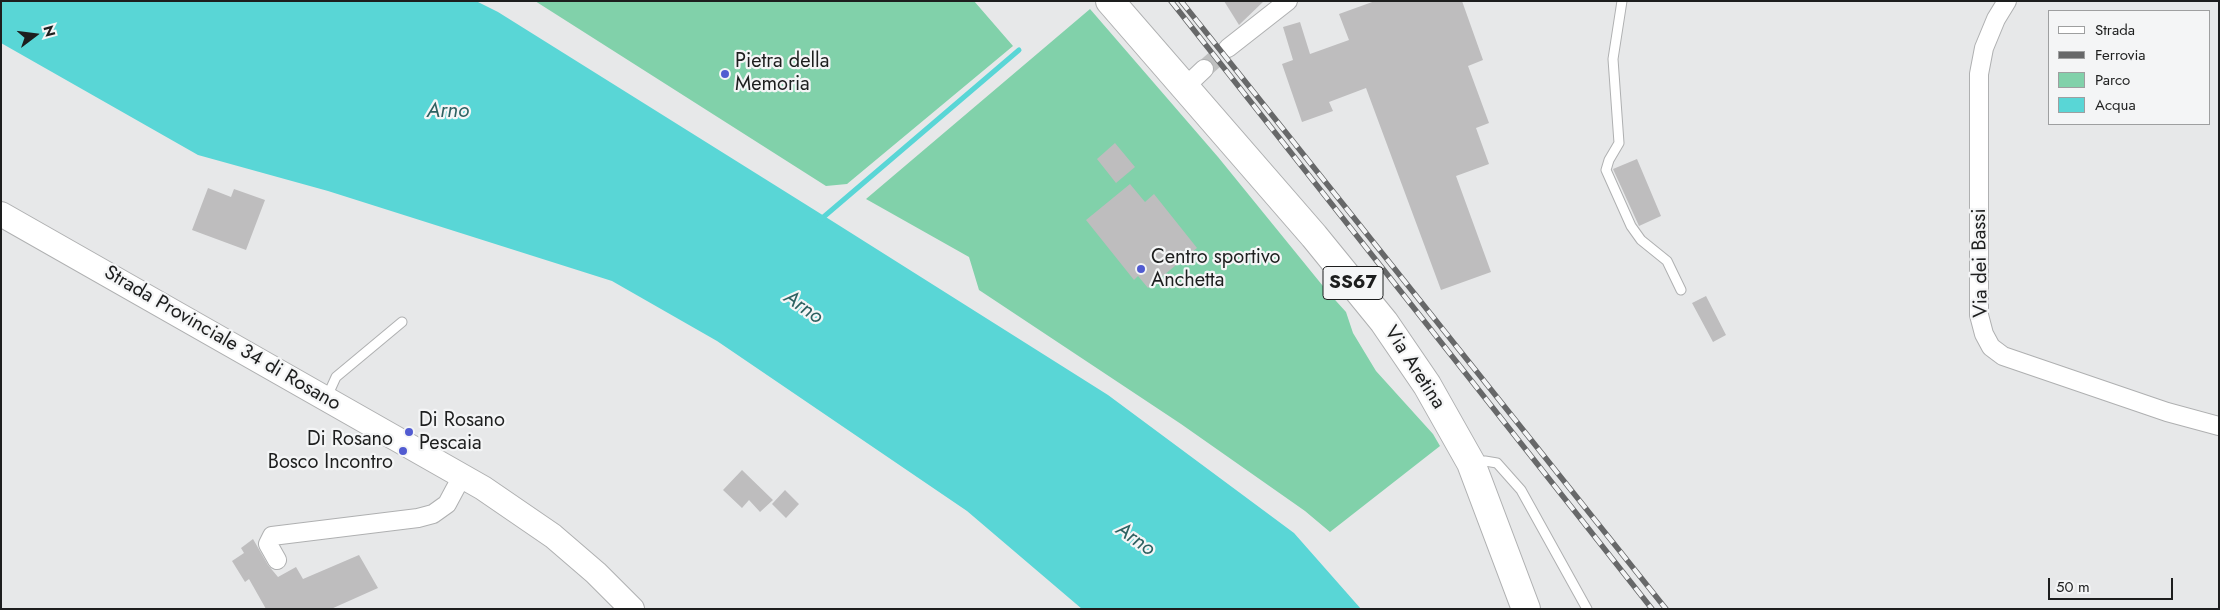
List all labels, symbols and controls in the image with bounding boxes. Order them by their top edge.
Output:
north arrow [10,10,60,60]
legend [2048,10,2210,125]
text: Strada [2095,19,2135,41]
text: N [38,23,61,39]
text: Ferrovia [2095,44,2146,66]
place label: Pietra della Memoria [735,50,829,97]
marker: Pietra della Memoria [719,68,731,80]
text: Parco [2095,69,2130,91]
text: Acqua [2095,94,2136,116]
water label: Arno [427,99,469,125]
street label: Via dei Bassi [1968,208,1994,318]
place label: Centro sportivo Anchetta [1151,246,1280,293]
street label: Strada Provinciale 34 di Rosano [99,261,345,417]
marker: Centro sportivo Anchetta [1135,263,1147,275]
road number: SS67 [1323,266,1383,300]
water label: Arno [778,286,828,330]
street label: Via Aretina [1378,322,1450,414]
place label: Di Rosano Pescaia [419,409,505,456]
marker: Di Rosano Pescaia [403,426,415,438]
place label: Di Rosano Bosco Incontro [268,428,393,475]
marker: Di Rosano Bosco Incontro [397,445,409,457]
water label: Arno [1110,518,1160,562]
scale bar [2050,568,2175,600]
text: 50 m [2056,576,2090,598]

